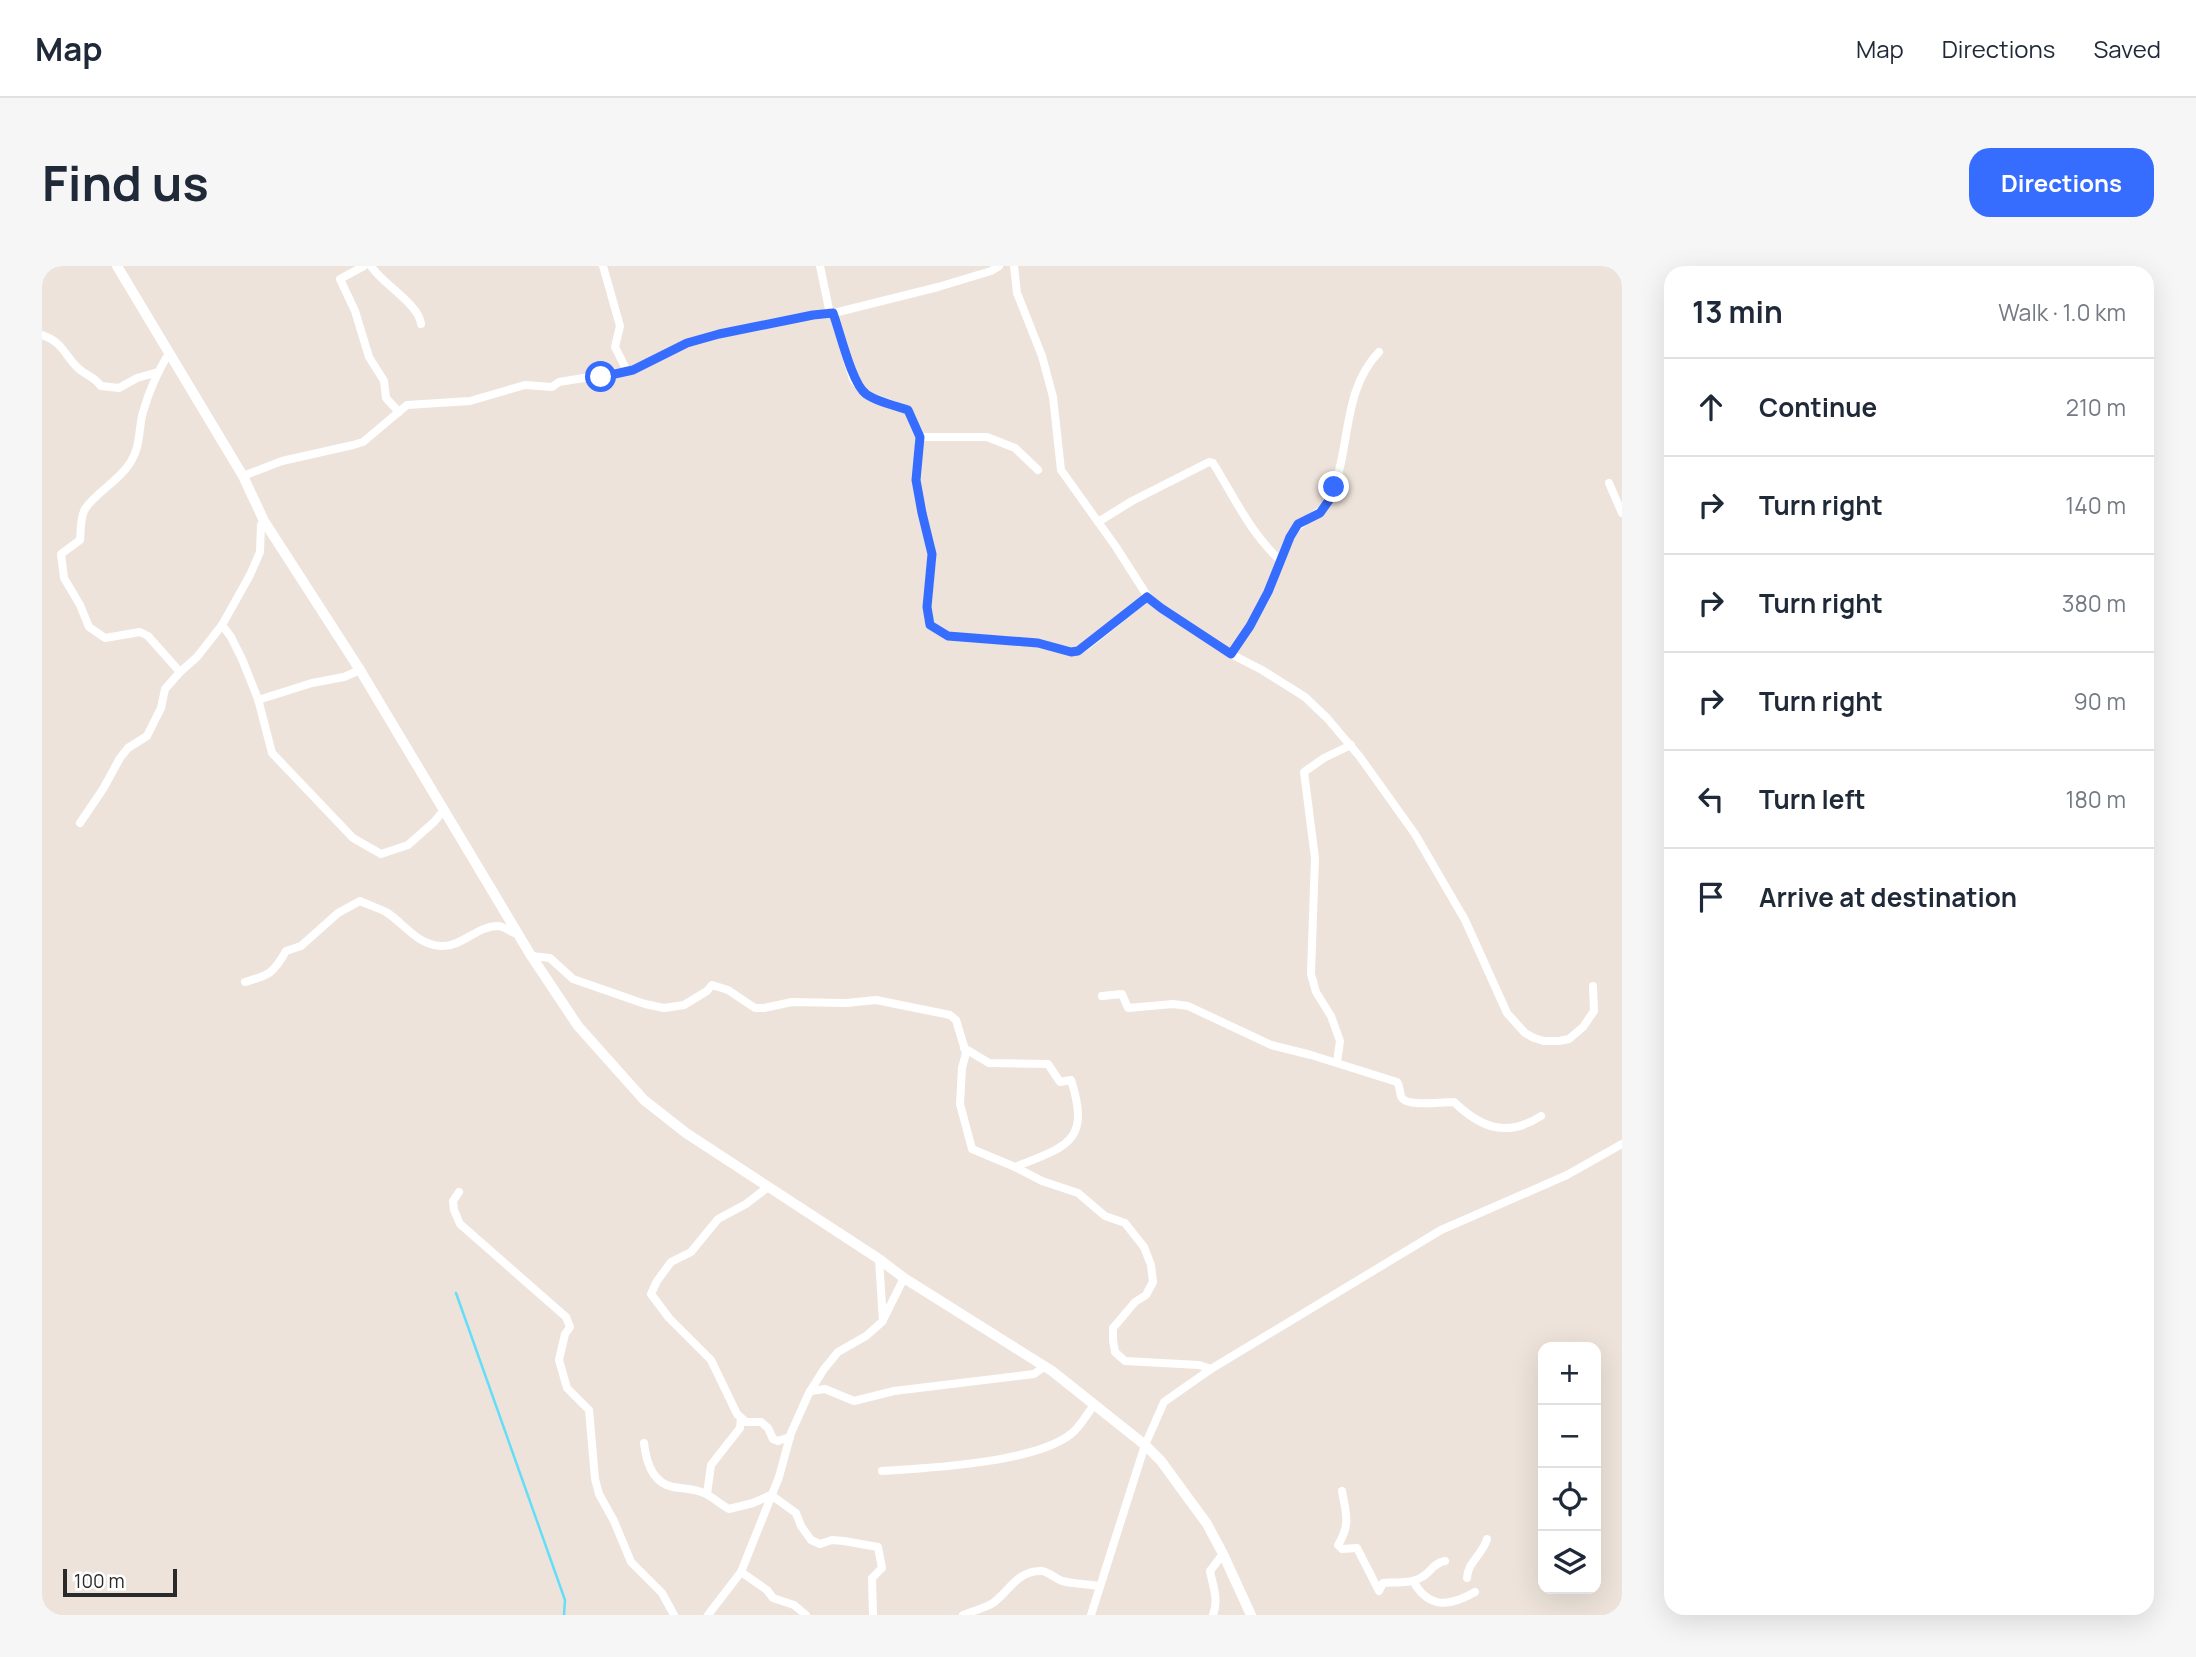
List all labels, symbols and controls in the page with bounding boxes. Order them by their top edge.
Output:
text: Map [35,26,103,71]
text: Map [1856,32,1904,65]
text: Directions [1942,32,2055,65]
text: Saved [2093,32,2161,65]
button: Directions [1969,148,2154,217]
text: Find us [42,149,209,216]
text: 13 min [1692,291,1783,332]
text: Walk · 1.0 km [1998,296,2126,328]
route start [585,361,616,392]
icon: ahead [1692,388,1730,426]
text: Continue [1759,389,1877,425]
text: 210 m [2066,391,2126,423]
route end [1318,471,1349,502]
icon: right [1692,486,1730,524]
text: Turn right [1759,487,1883,523]
text: 140 m [2065,489,2126,521]
icon: right [1692,584,1730,622]
text: Turn right [1759,585,1883,621]
text: 380 m [2062,587,2126,619]
icon: right [1692,682,1730,720]
text: Turn right [1759,683,1883,719]
text: 90 m [2074,685,2126,717]
icon: left [1692,780,1730,818]
text: Turn left [1759,781,1866,817]
text: 180 m [2066,783,2126,815]
icon: arrive [1692,878,1730,916]
text: Arrive at destination [1759,879,2017,915]
map controls [1538,1342,1601,1594]
button: + [1538,1342,1601,1405]
button: − [1538,1405,1601,1468]
button: locate [1538,1468,1601,1531]
button: layers [1538,1531,1601,1594]
scale bar [63,1566,177,1598]
text: 100 m [74,1568,125,1594]

